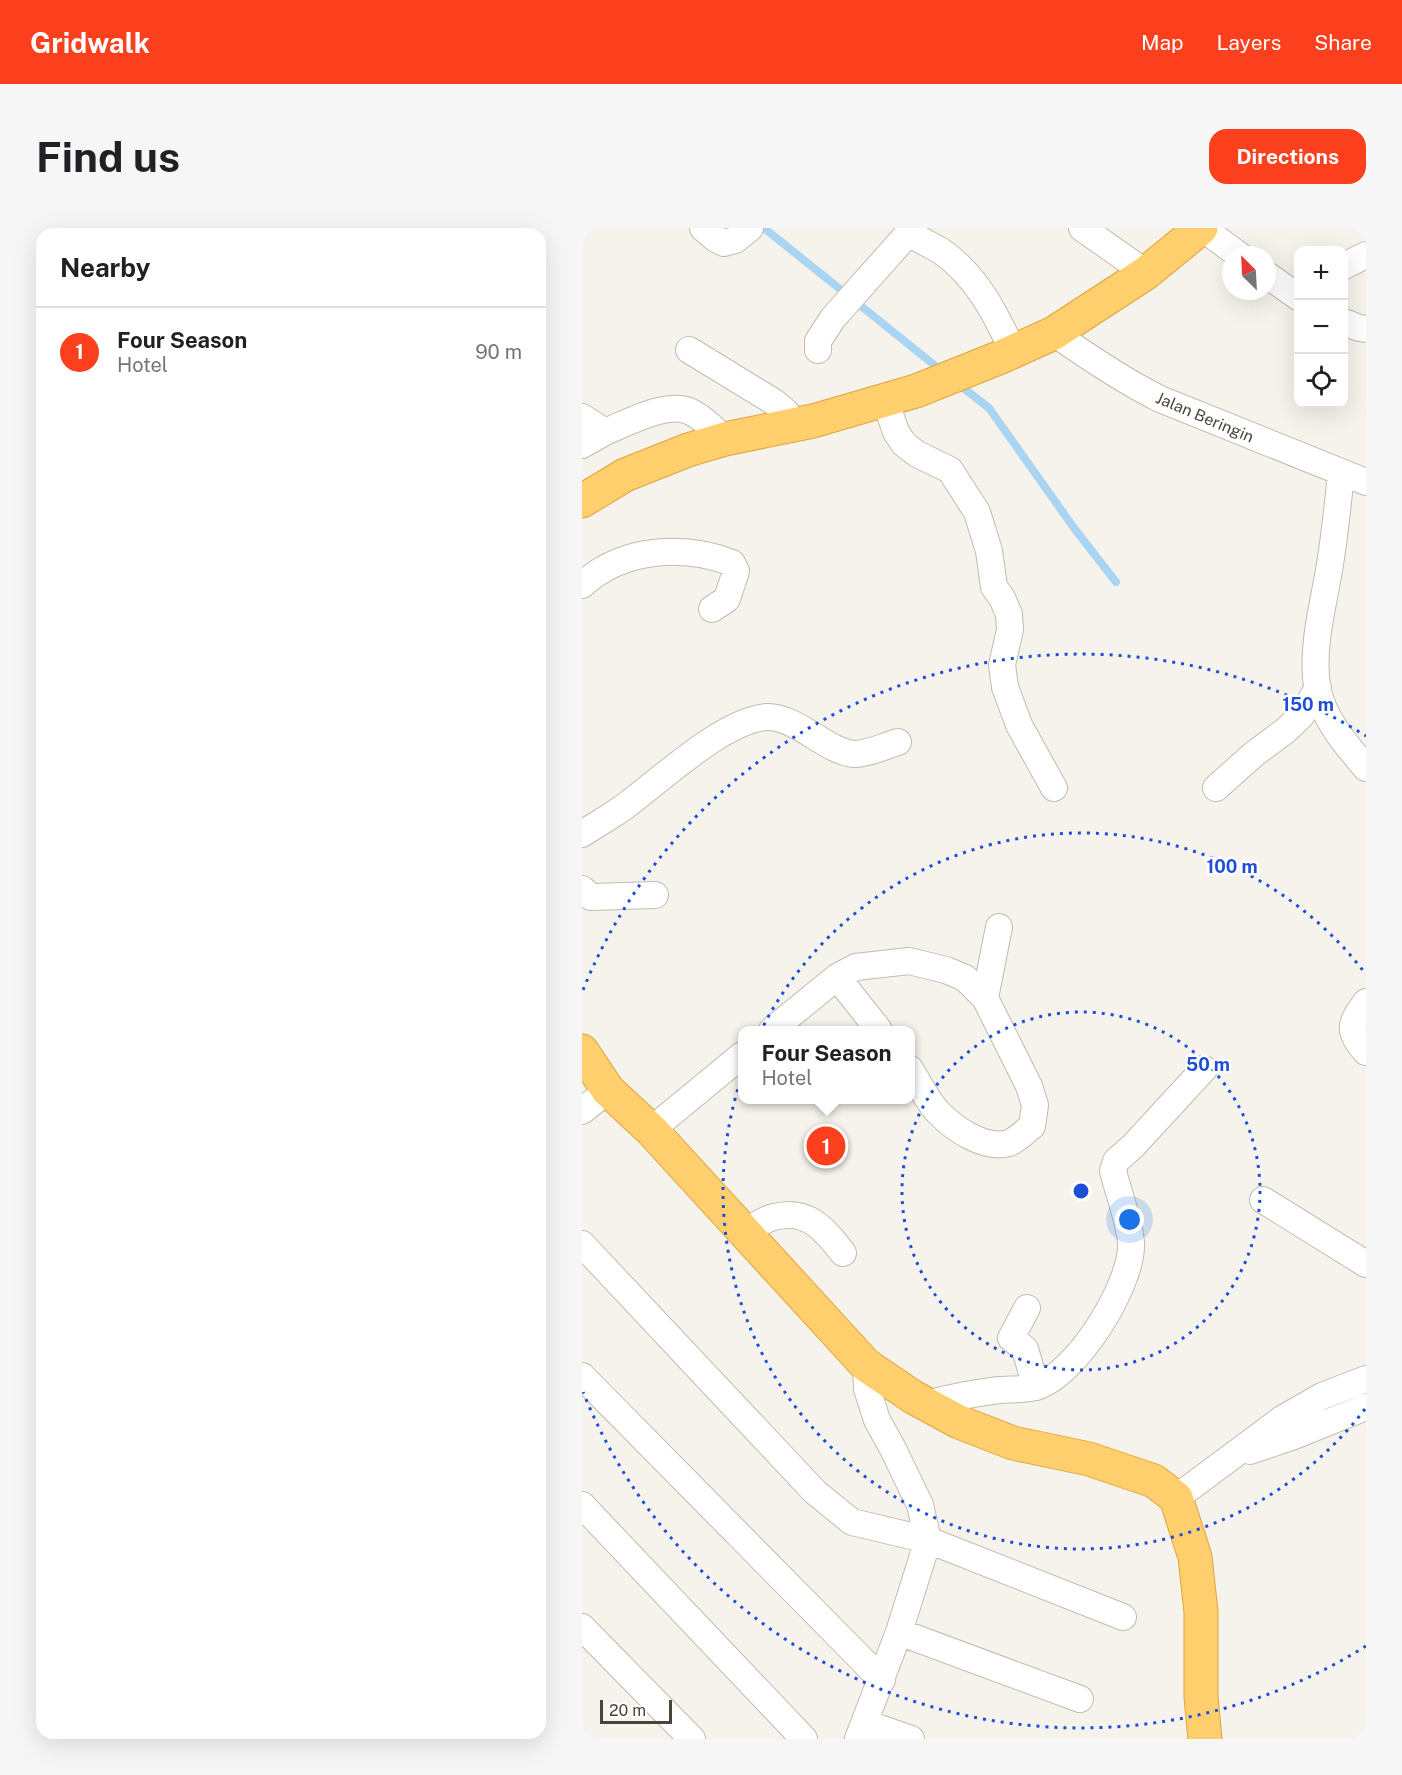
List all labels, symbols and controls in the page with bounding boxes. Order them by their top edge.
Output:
text: Gridwalk [30,26,150,59]
text: Map [1141,30,1184,55]
text: Layers [1217,30,1281,55]
text: Share [1314,30,1372,55]
button: Directions [1209,129,1366,184]
text: Find us [36,132,180,181]
north arrow [1222,246,1276,300]
map controls [1294,246,1348,408]
button: + [1294,246,1348,300]
text: Nearby [60,252,150,283]
button: − [1294,300,1348,354]
text: Four Season [117,327,247,353]
text: 1 [75,340,84,364]
text: 90 m [475,340,522,364]
text: Hotel [117,353,168,377]
button: locate [1294,354,1348,408]
street label: Jalan Beringin [1153,388,1257,447]
text: 150 m [1282,694,1334,715]
text: 100 m [1206,856,1258,877]
popup [738,1026,915,1104]
text: Four Season [761,1040,892,1066]
text: 50 m [1186,1054,1230,1075]
text: Hotel [761,1066,812,1090]
pin: 1 [806,1124,846,1168]
centre of rings [1071,1181,1091,1201]
your location [1115,1205,1144,1234]
scale bar [600,1697,672,1724]
text: 20 m [609,1701,646,1720]

